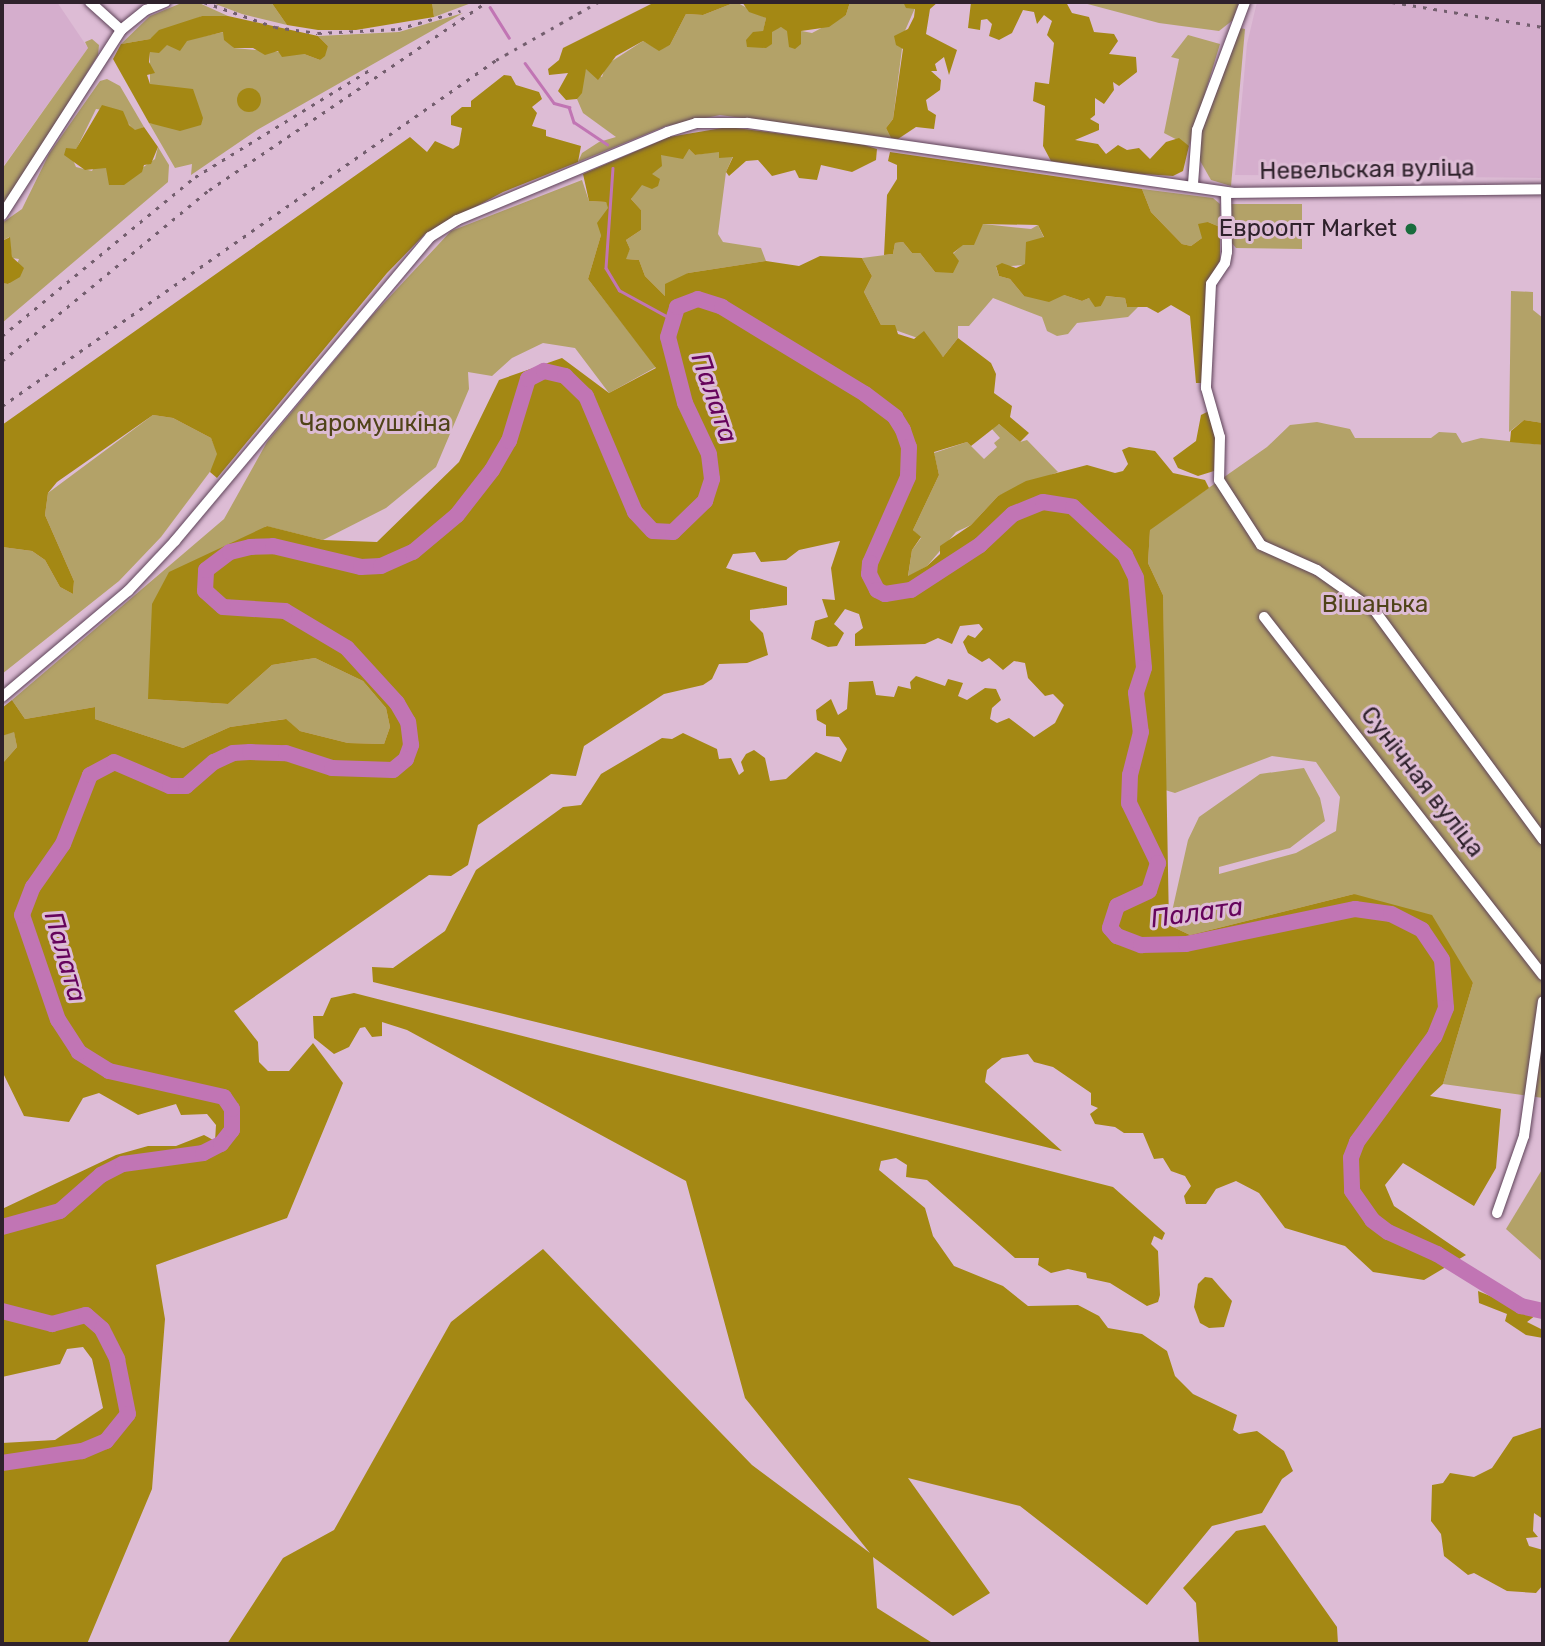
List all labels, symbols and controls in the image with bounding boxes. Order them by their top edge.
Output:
street label: Невельская вуліца [1259,154,1475,186]
place label: Евроопт Market [1219,215,1397,243]
marker: Евроопт Market [1403,221,1419,237]
water label: Палата [684,349,744,447]
park label: Чаромушкіна [299,410,451,438]
park label: Вішанька [1322,591,1428,619]
street label: Сунічная вуліца [1354,701,1490,863]
water label: Палата [1149,891,1245,935]
water label: Палата [37,908,93,1006]

